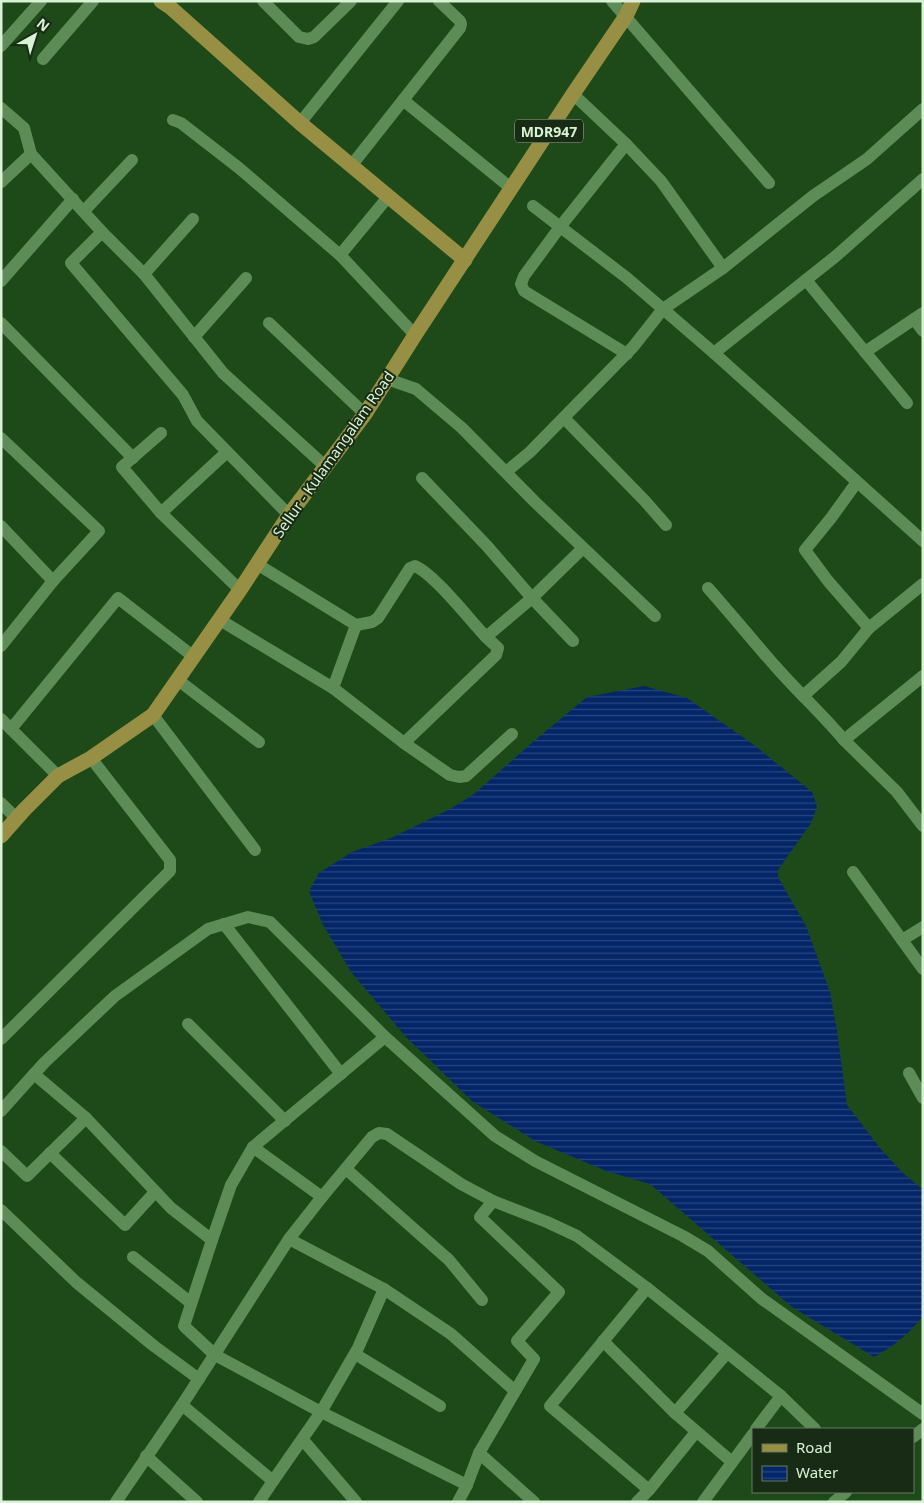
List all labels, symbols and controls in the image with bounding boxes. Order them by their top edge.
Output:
north arrow [10,10,60,60]
text: N [33,14,54,35]
road number: MDR947 [515,120,583,142]
street label: Sellur - Kulamangalam Road [268,367,398,541]
legend [752,1428,914,1493]
text: Road [796,1437,832,1457]
text: Water [796,1462,838,1482]

